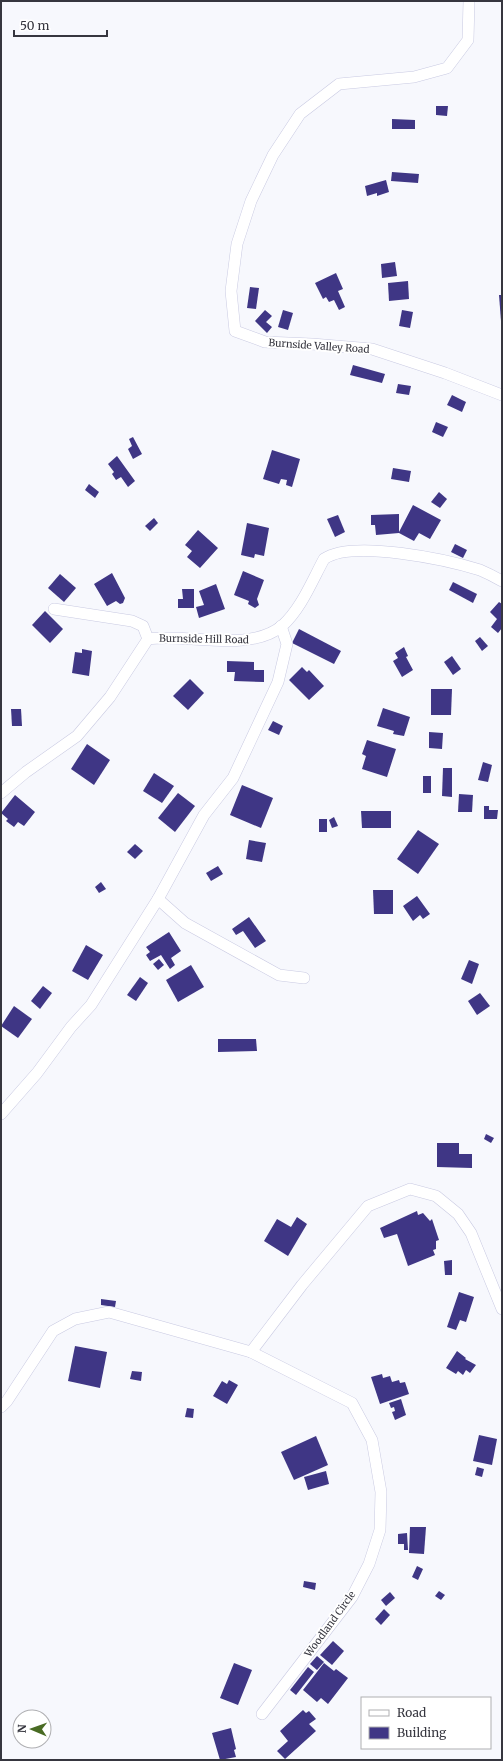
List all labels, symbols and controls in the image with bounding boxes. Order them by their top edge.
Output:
scale bar [14,12,107,38]
text: 50 m [20,18,49,33]
street label: Burnside Valley Road [268,336,370,356]
street label: Burnside Hill Road [159,632,249,646]
street label: Woodland Circle [301,1588,358,1660]
legend [361,1697,491,1749]
text: Road [397,1705,426,1720]
north arrow [12,1709,52,1749]
text: N [15,1724,29,1733]
text: Building [397,1725,447,1740]

